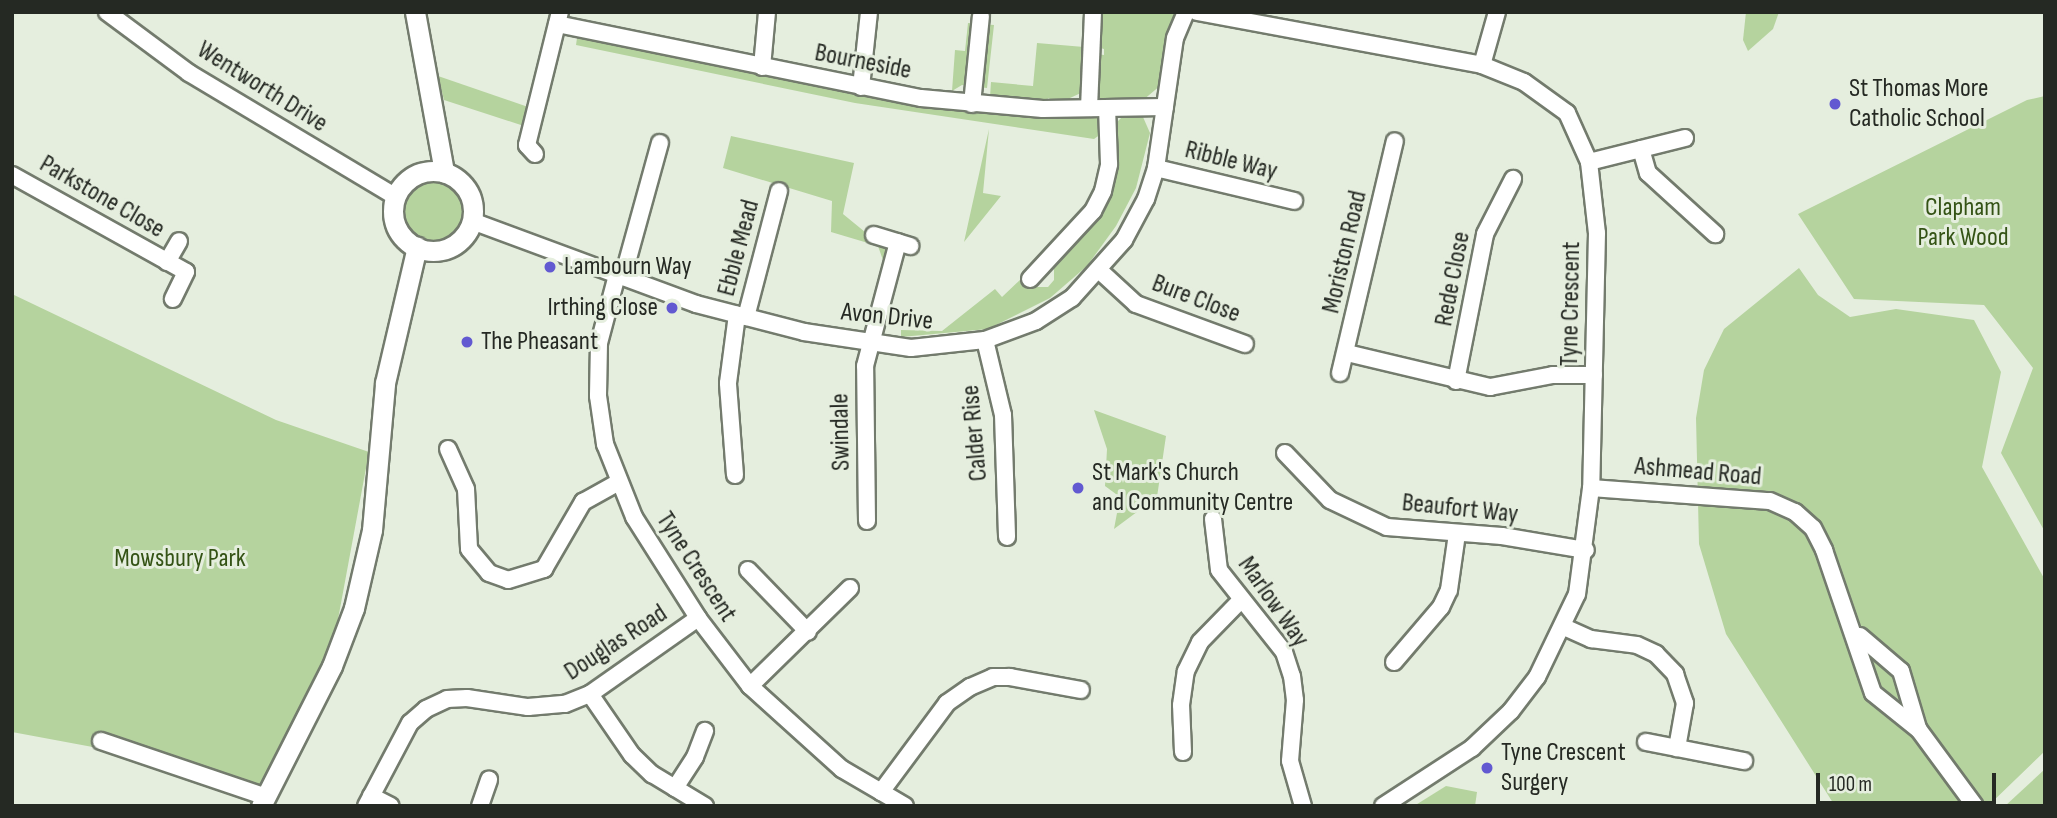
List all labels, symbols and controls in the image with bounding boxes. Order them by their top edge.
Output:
street label: Wentworth Drive [191,35,333,139]
street label: Bourneside [812,37,914,87]
place label: St Thomas More Catholic School [1849,73,1988,134]
marker: St Thomas More Catholic School [1827,96,1843,112]
street label: Ribble Way [1182,135,1280,187]
street label: Parkstone Close [34,149,170,245]
street label: Moriston Road [1316,188,1374,316]
park label: Clapham Park Wood [1917,192,2009,254]
street label: Ebble Mead [711,196,767,300]
street label: Rede Close [1429,229,1477,329]
street label: Tyne Crescent [1554,241,1588,367]
place label: Lambourn Way [564,251,692,283]
marker: Lambourn Way [542,259,558,275]
street label: Bure Close [1147,268,1245,330]
place label: Irthing Close [547,292,658,324]
street label: Avon Drive [840,297,934,337]
marker: Irthing Close [664,300,680,316]
place label: The Pheasant [481,326,598,358]
marker: The Pheasant [459,334,475,350]
street label: Calder Rise [955,384,995,482]
street label: Swindale [825,393,857,471]
street label: Ashmead Road [1633,451,1763,493]
place label: St Mark's Church and Community Centre [1092,457,1293,518]
marker: St Mark's Church and Community Centre [1070,480,1086,496]
street label: Beaufort Way [1400,487,1520,531]
street label: Tyne Crescent [649,506,743,628]
park label: Mowsbury Park [114,543,246,575]
street label: Marlow Way [1231,551,1315,653]
street label: Douglas Road [559,598,673,688]
place label: Tyne Crescent Surgery [1501,737,1626,798]
scale bar [1819,758,1999,802]
marker: Tyne Crescent Surgery [1479,760,1495,776]
text: 100 m [1829,772,1872,797]

